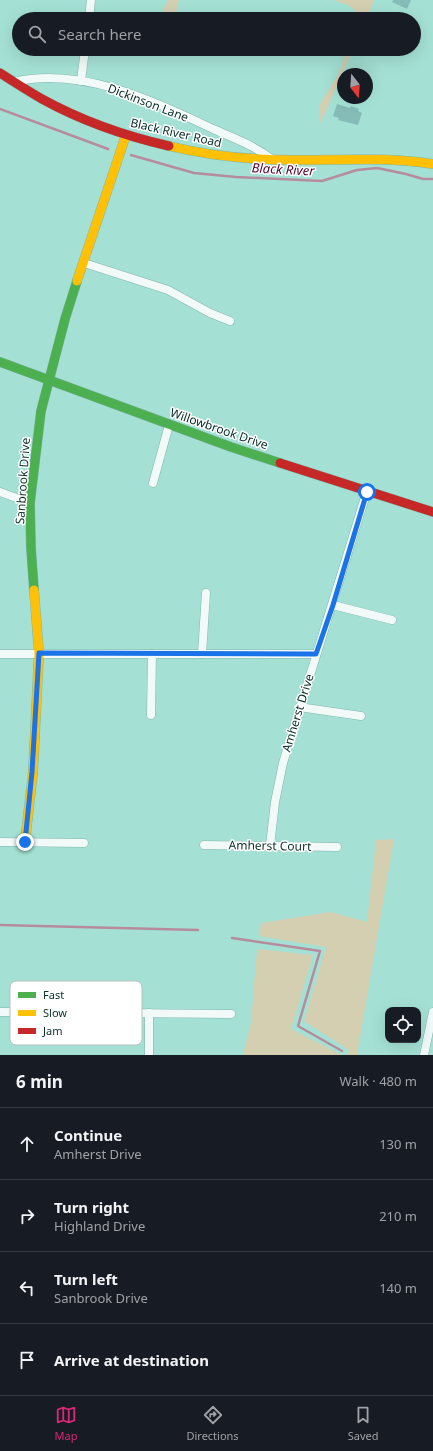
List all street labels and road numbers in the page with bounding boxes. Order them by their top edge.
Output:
street label: Dickinson Lane [105,79,191,126]
street label: Black River Road [129,114,223,151]
street label: Willowbrook Drive [168,404,271,453]
street label: Sanbrook Drive [11,437,34,525]
street label: Amherst Drive [278,671,318,754]
street label: Amherst Court [228,836,312,855]

